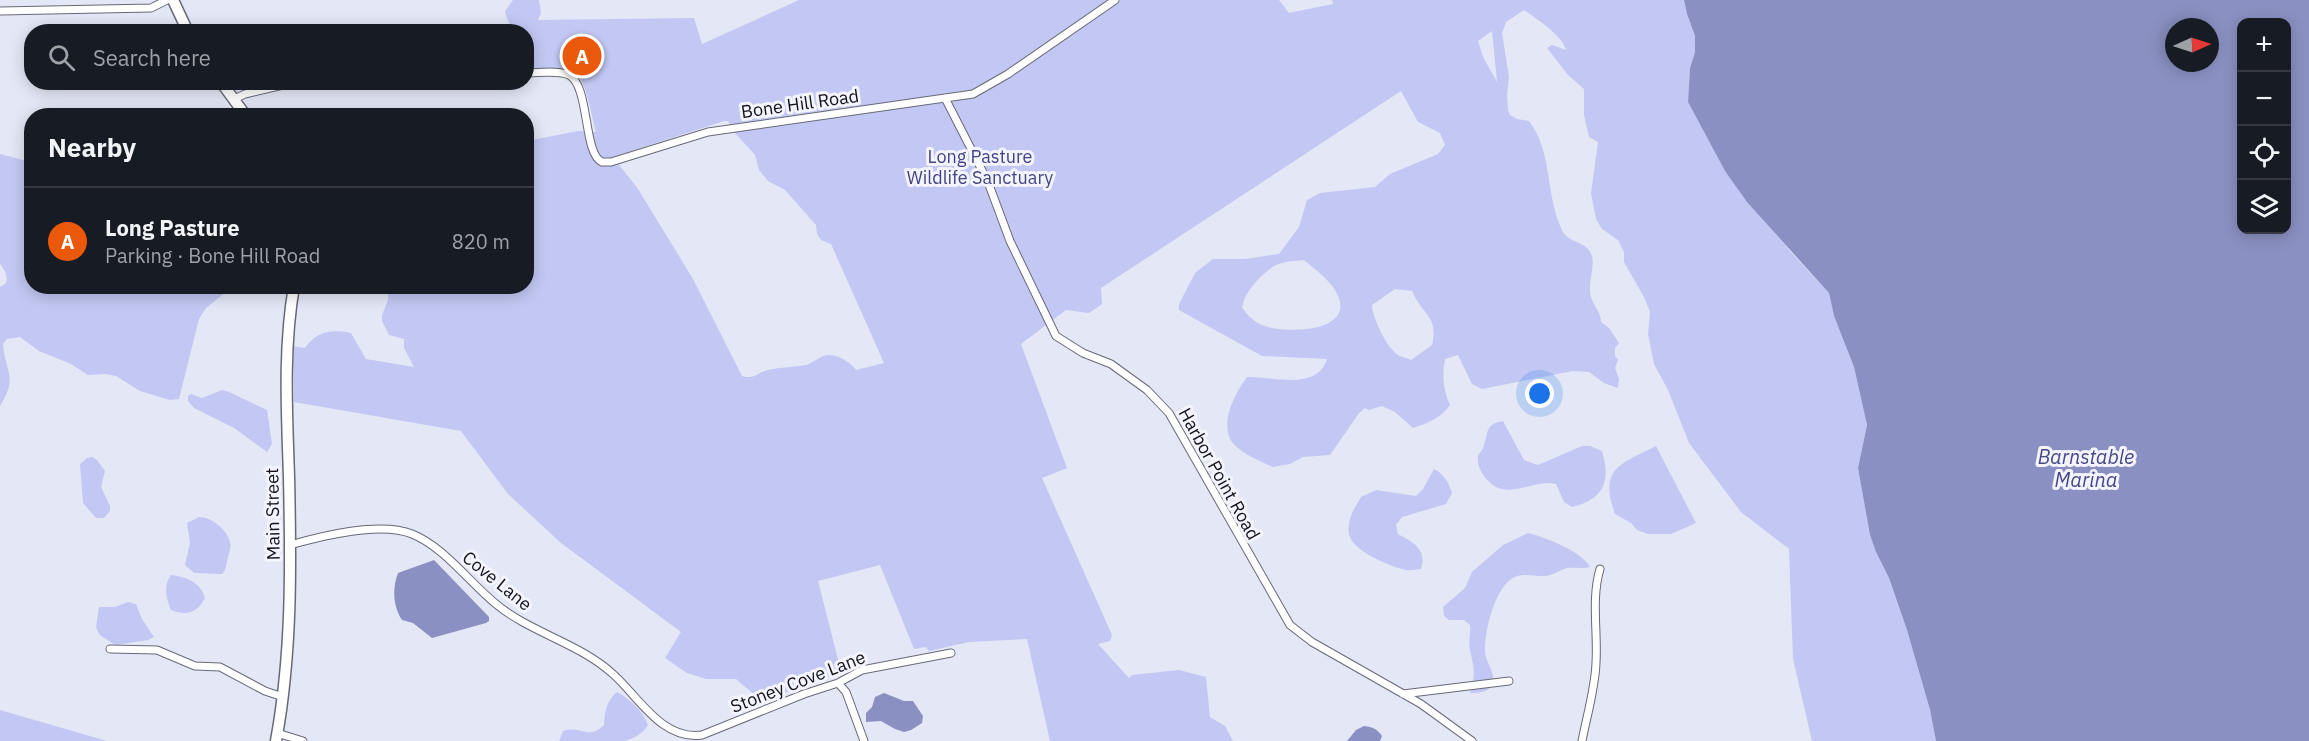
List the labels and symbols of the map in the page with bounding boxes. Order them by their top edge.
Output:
north arrow [2165,18,2219,72]
pin: A [562,34,602,78]
street label: Bone Hill Road [740,84,860,123]
park label: Long Pasture Wildlife Sanctuary [907,145,1053,189]
your location [1525,379,1554,408]
street label: Harbor Point Road [1174,404,1265,544]
water label: Barnstable Marina [2038,443,2134,493]
street label: Main Street [260,468,285,560]
street label: Cove Lane [458,546,537,616]
street label: Stoney Cove Lane [727,645,869,718]

